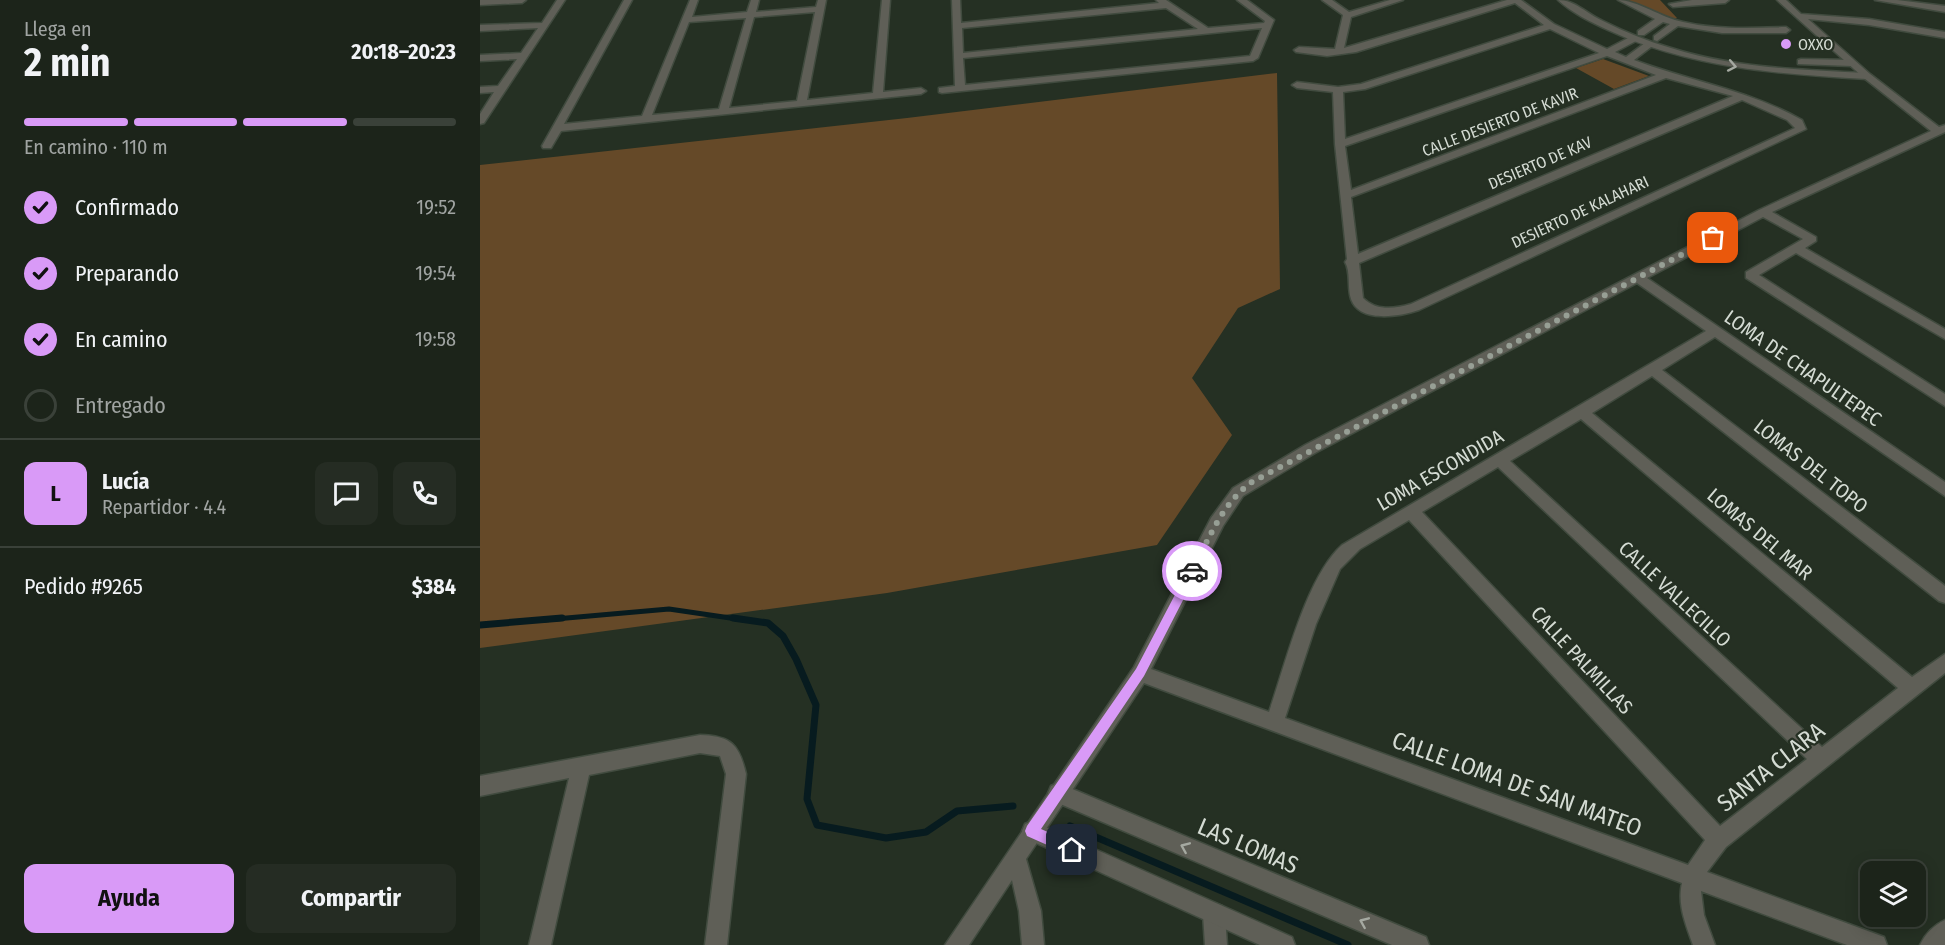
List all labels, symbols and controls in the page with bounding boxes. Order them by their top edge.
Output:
text: Llega en [24,17,92,41]
place label: OXXO [1798,35,1833,54]
marker: OXXO [1779,37,1793,51]
text: 20:18–20:23 [351,38,456,65]
text: 2 min [24,40,110,86]
one-way arrow [1727,59,1737,71]
street label: CALLE DESIERTO DE KAVIR [1419,83,1581,161]
street label: DESIERTO DE KAV [1485,133,1595,193]
text: En camino · 110 m [24,135,168,159]
street label: DESIERTO DE KALAHARI [1508,172,1652,252]
icon: check [24,191,57,224]
text: Confirmado [75,194,179,221]
text: 19:52 [416,195,456,219]
pin [1687,212,1738,263]
icon: bag [1696,221,1729,254]
icon: check [24,257,57,290]
text: Preparando [75,260,179,287]
text: 19:54 [415,261,456,285]
street label: LOMA DE CHAPULTEPEC [1720,305,1886,431]
icon: check [24,323,57,356]
text: En camino [75,326,167,353]
text: 19:58 [415,327,456,351]
text: Entregado [75,392,166,419]
street label: LOMAS DEL TOPO [1749,414,1873,518]
street label: LOMA ESCONDIDA [1372,424,1508,516]
button: chat [315,462,378,525]
button: phone [393,462,456,525]
text: Lucía [102,468,150,495]
text: L [50,480,61,507]
street label: LOMAS DEL MAR [1703,483,1818,585]
text: Repartidor · 4.4 [102,495,226,519]
street label: CALLE VALLECILLO [1614,536,1736,652]
courier [1162,541,1222,601]
icon: car [1176,555,1209,588]
text: Pedido #9265 [24,573,143,600]
text: $384 [412,573,456,600]
street label: CALLE PALMILLAS [1526,601,1638,719]
street label: SANTA CLARA [1712,716,1830,818]
street label: CALLE LOMA DE SAN MATEO [1388,726,1646,842]
street label: LAS LOMAS [1193,812,1303,880]
pin [1046,824,1097,875]
icon: home [1055,833,1088,866]
one-way arrow [1180,842,1191,854]
map controls [1860,861,1926,927]
button: layers [1860,861,1926,927]
button: Ayuda [24,864,234,933]
button: Compartir [246,864,456,933]
one-way arrow [1360,917,1371,929]

